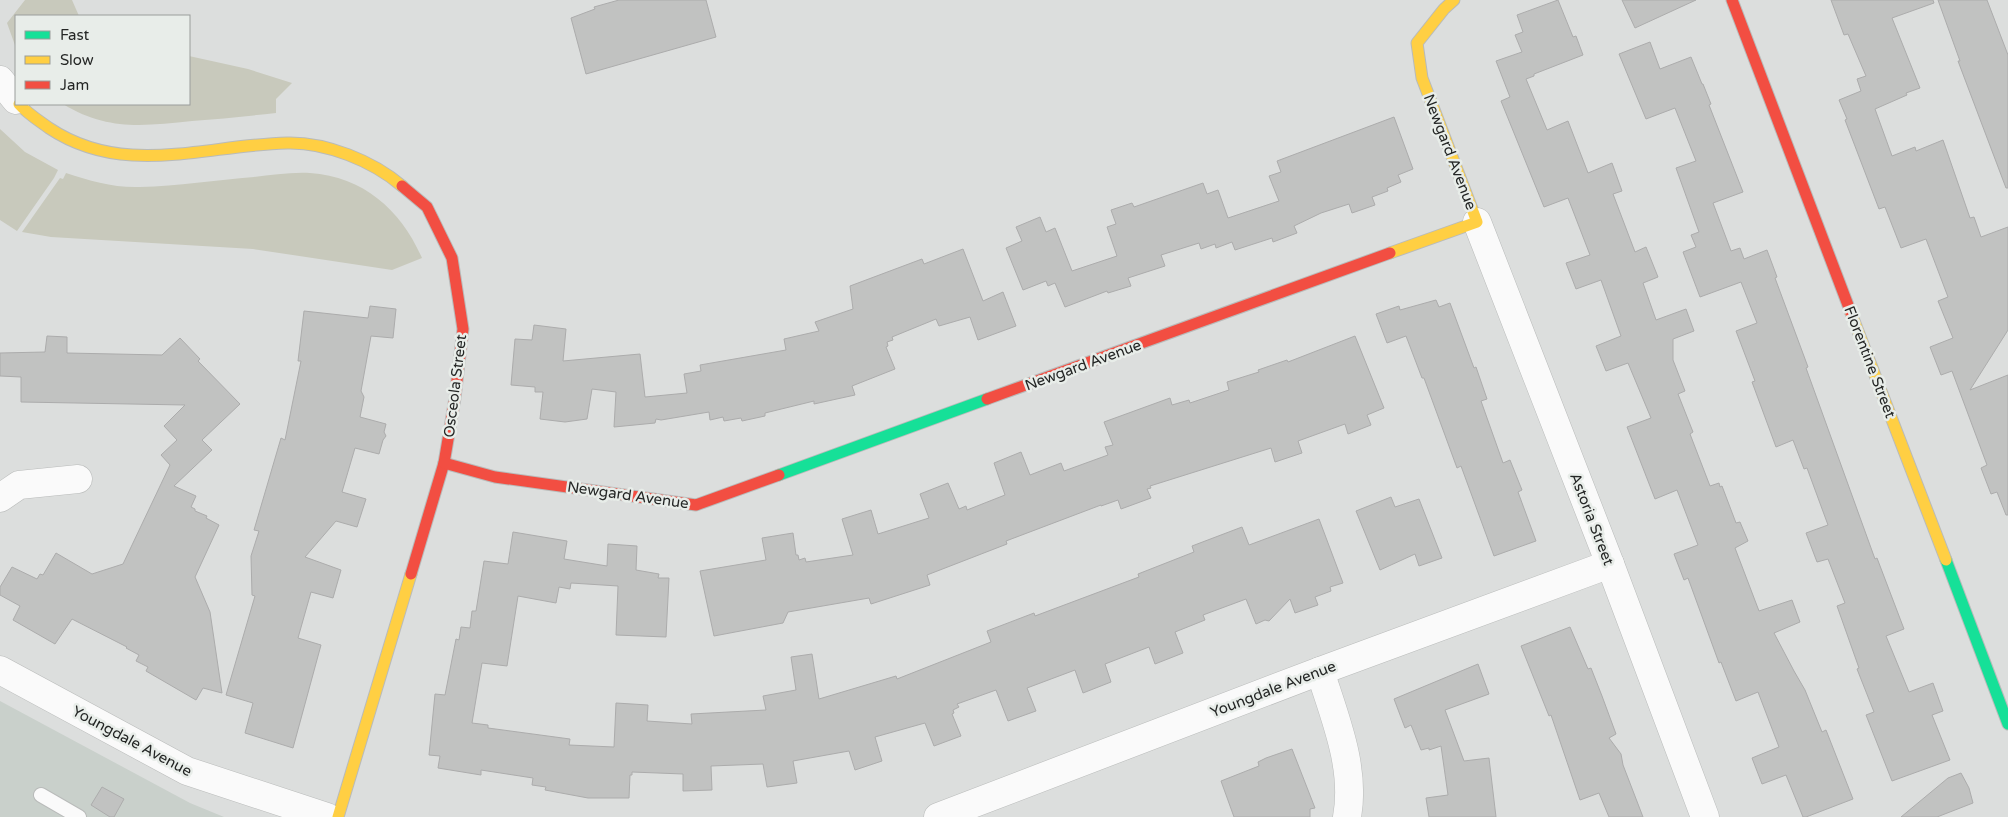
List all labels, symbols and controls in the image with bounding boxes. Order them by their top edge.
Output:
legend [15,15,190,105]
text: Fast [60,26,90,44]
text: Slow [60,51,94,69]
text: Jam [60,76,89,94]
street label: Newgard Avenue [1420,92,1480,212]
street label: Florentine Street [1840,303,1900,421]
street label: Osceola Street [440,333,470,439]
street label: Newgard Avenue [1022,336,1144,394]
street label: Astoria Street [1566,470,1618,568]
street label: Newgard Avenue [566,478,690,512]
street label: Youngdale Avenue [1208,657,1338,721]
street label: Youngdale Avenue [69,702,195,780]

